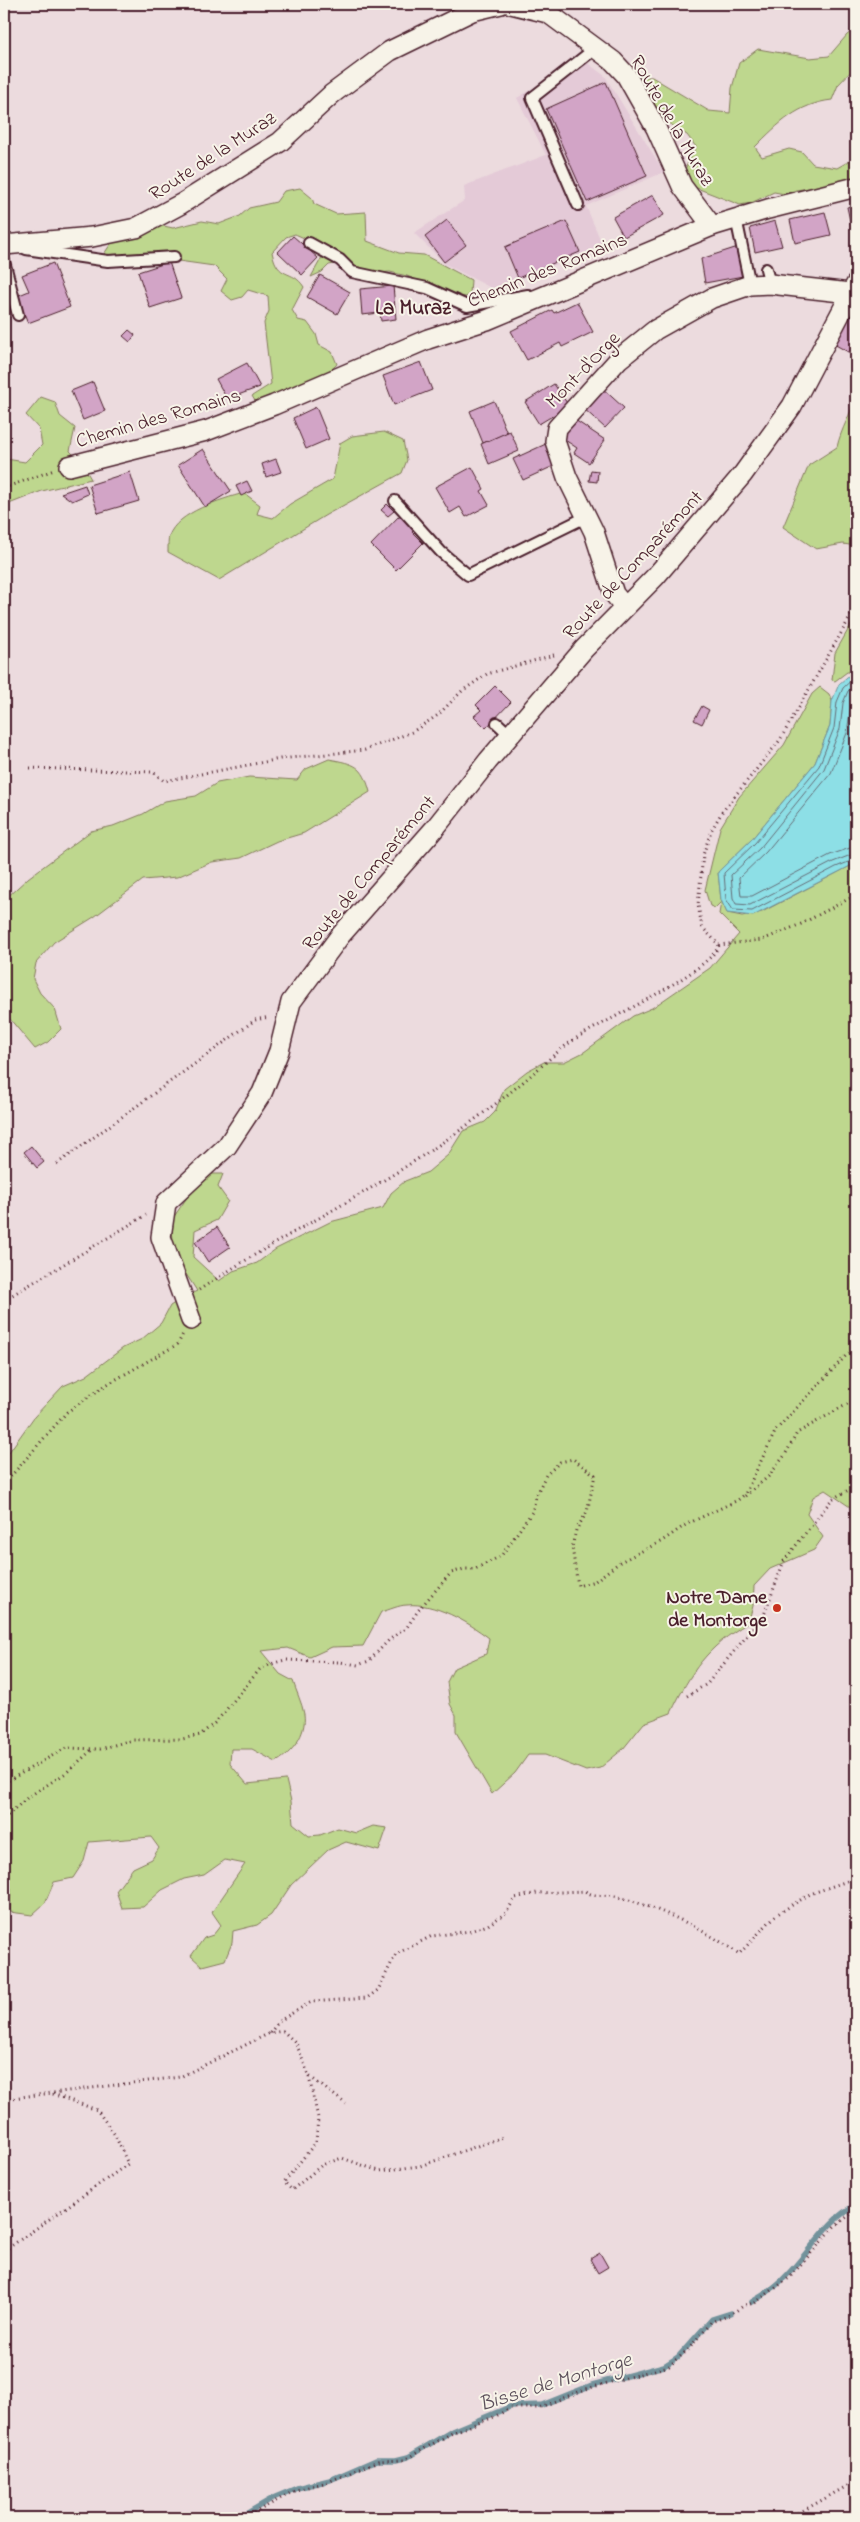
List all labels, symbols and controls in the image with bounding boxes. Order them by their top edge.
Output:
street label: Route de la Muraz [622,50,720,193]
street label: Route de la Muraz [144,105,283,209]
street label: Chemin des Romains [464,226,632,317]
district label: La Muraz [375,294,452,324]
street label: Mont-d'Orge [540,326,629,416]
street label: Chemin des Romains [73,382,245,457]
street label: Route de Comparémont [557,484,711,647]
street label: Route de Comparémont [296,789,444,958]
place label: Notre Dame de Montorge [666,1584,768,1637]
marker: Notre Dame de Montorge [771,1602,783,1614]
water label: Bisse de Montorge [476,2345,637,2421]

